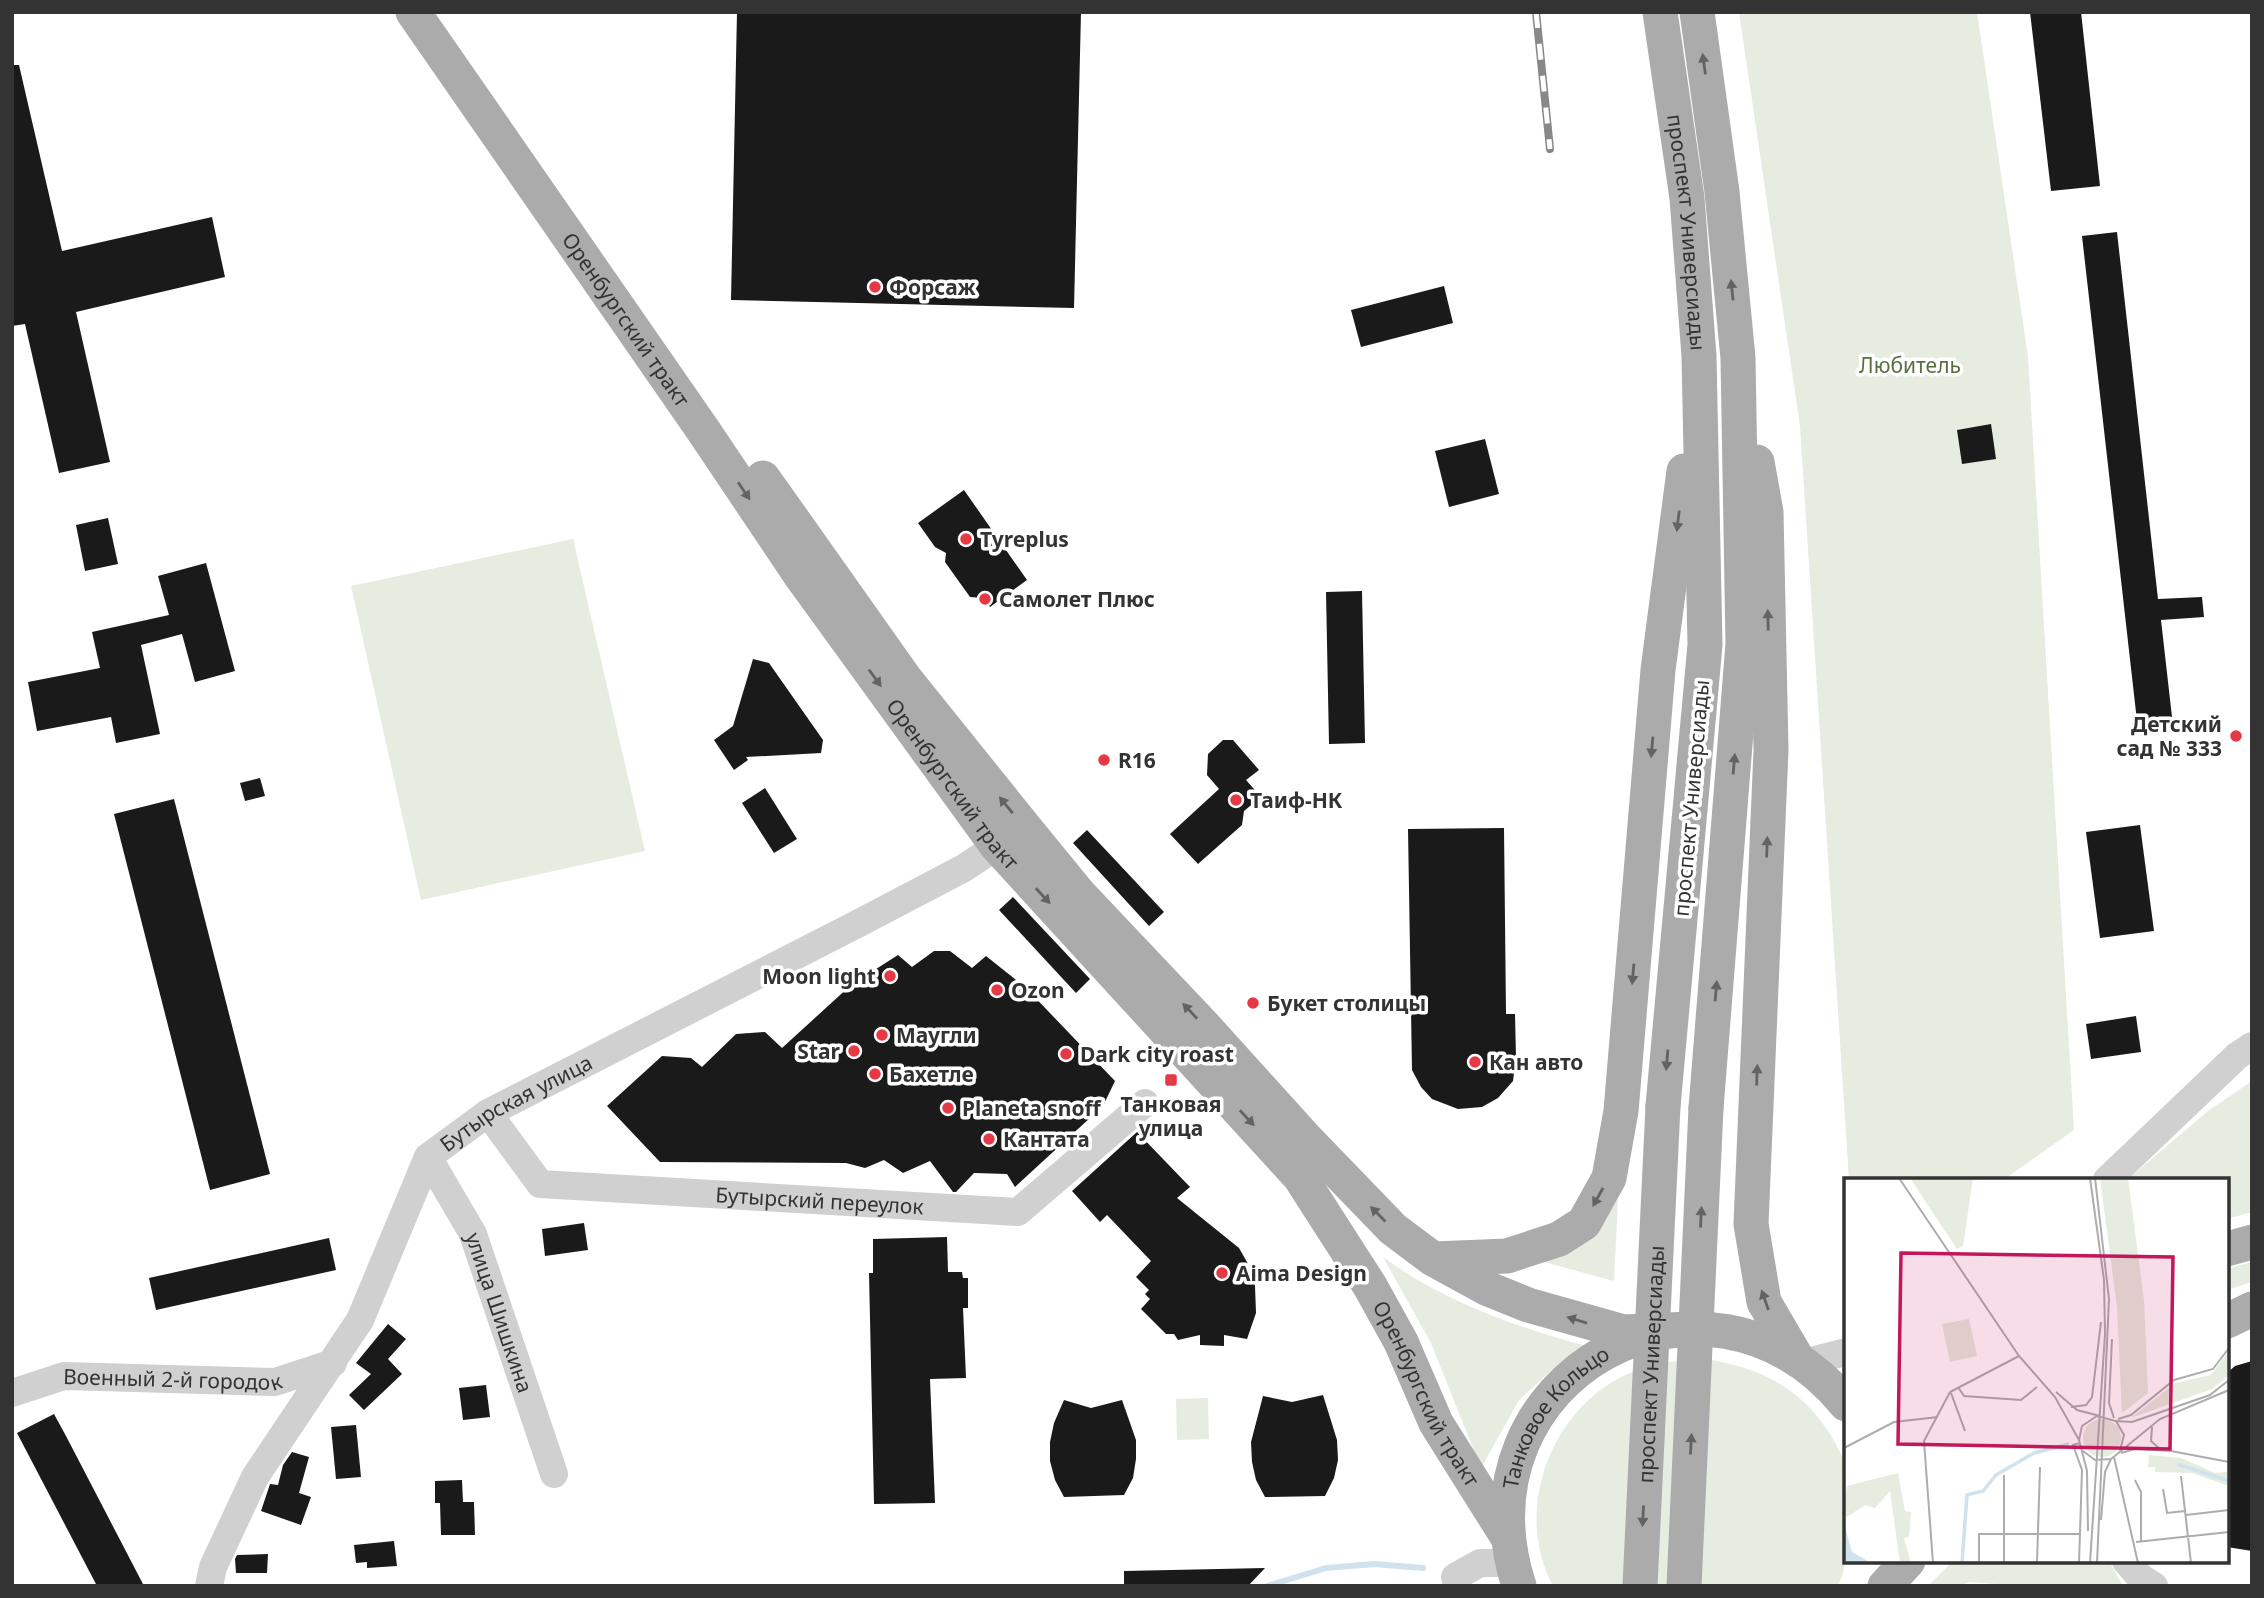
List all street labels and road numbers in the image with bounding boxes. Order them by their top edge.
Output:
street label: проспект Универсиады [1661,112,1713,352]
street label: Оренбургский тракт [556,227,697,412]
street label: проспект Универсиады [1667,678,1715,918]
street label: Оренбургский тракт [880,693,1026,875]
street label: Бутырская улица [434,1048,597,1158]
street label: Бутырский переулок [715,1180,924,1220]
street label: улица Шишкина [459,1229,540,1396]
street label: проспект Универсиады [1631,1245,1670,1484]
street label: Оренбургский тракт [1367,1295,1486,1492]
street label: Танковое Кольцо [1496,1339,1614,1491]
street label: Военный 2-й городок [63,1362,285,1397]

